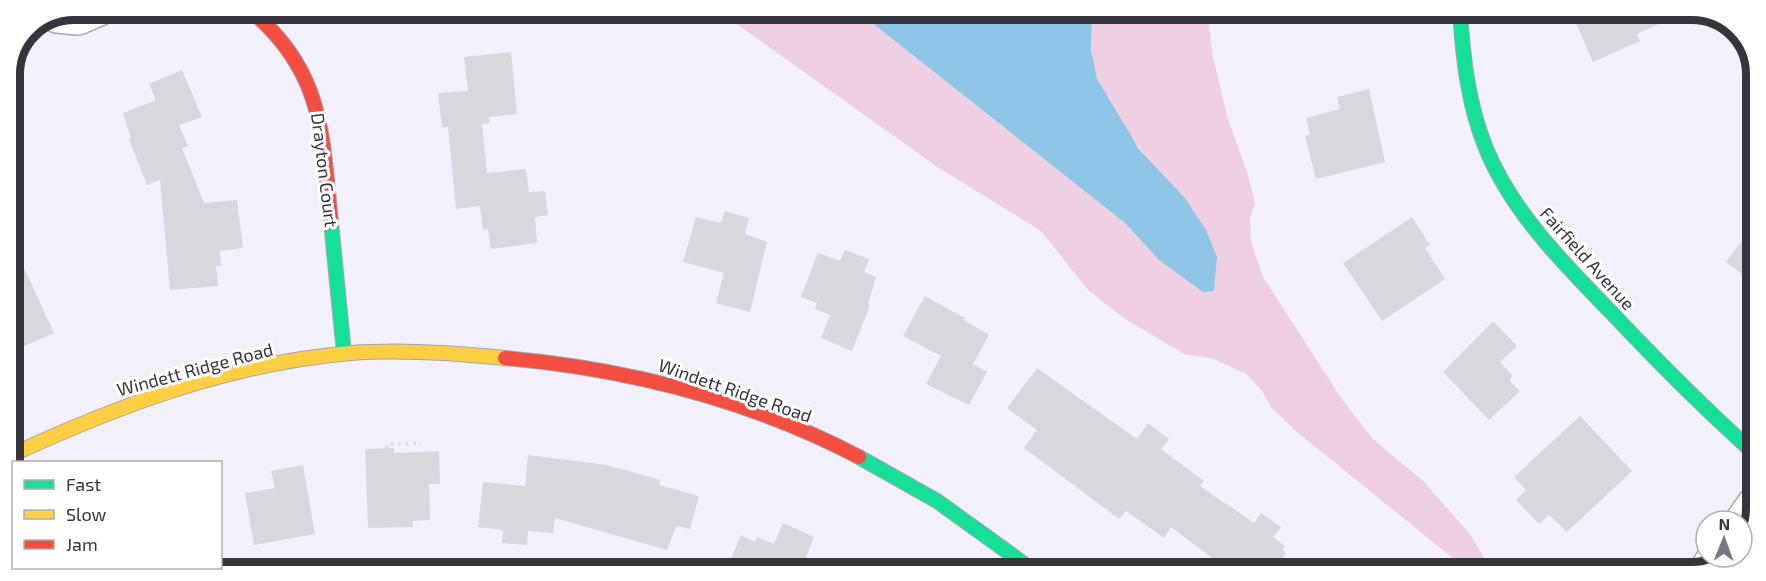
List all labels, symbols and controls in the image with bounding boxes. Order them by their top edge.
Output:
street label: Drayton Court [307,111,343,228]
street label: Fairfield Avenue [1536,202,1640,314]
street label: Windett Ridge Road [114,338,275,400]
street label: Windett Ridge Road [656,353,815,427]
legend [12,461,222,569]
text: Fast [66,473,101,495]
text: Slow [66,503,107,525]
north arrow [1694,509,1754,569]
text: N [1718,514,1730,533]
text: Jam [66,533,98,555]

